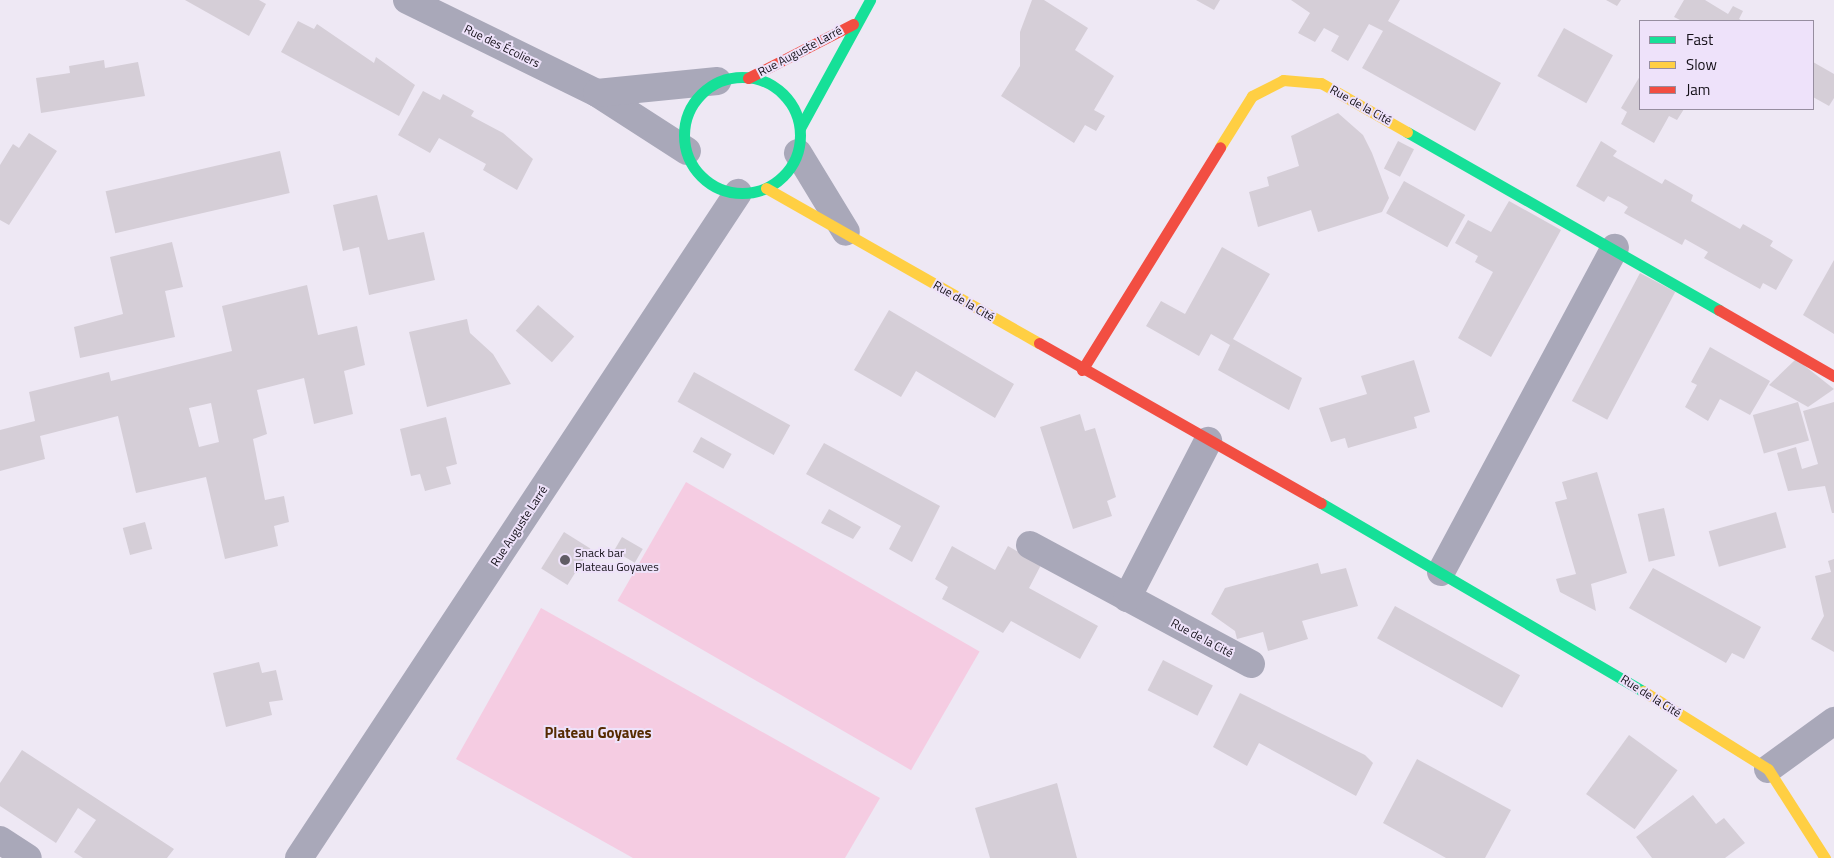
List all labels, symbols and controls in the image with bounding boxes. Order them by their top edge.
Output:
legend [1639,20,1814,110]
street label: Rue des Écoliers [462,21,542,71]
street label: Rue Auguste Larré [756,23,844,79]
text: Fast [1686,28,1713,51]
text: Slow [1686,53,1717,76]
text: Jam [1686,78,1710,101]
street label: Rue de la Cité [1328,82,1394,128]
street label: Rue de la Cité [931,278,997,324]
street label: Rue Auguste Larré [488,483,550,569]
place label: Snack bar Plateau Goyaves [575,546,659,574]
marker: Snack bar Plateau Goyaves [559,554,571,566]
street label: Rue de la Cité [1168,616,1236,660]
street label: Rue de la Cité [1618,672,1684,720]
district label: Plateau Goyaves [545,724,651,742]

